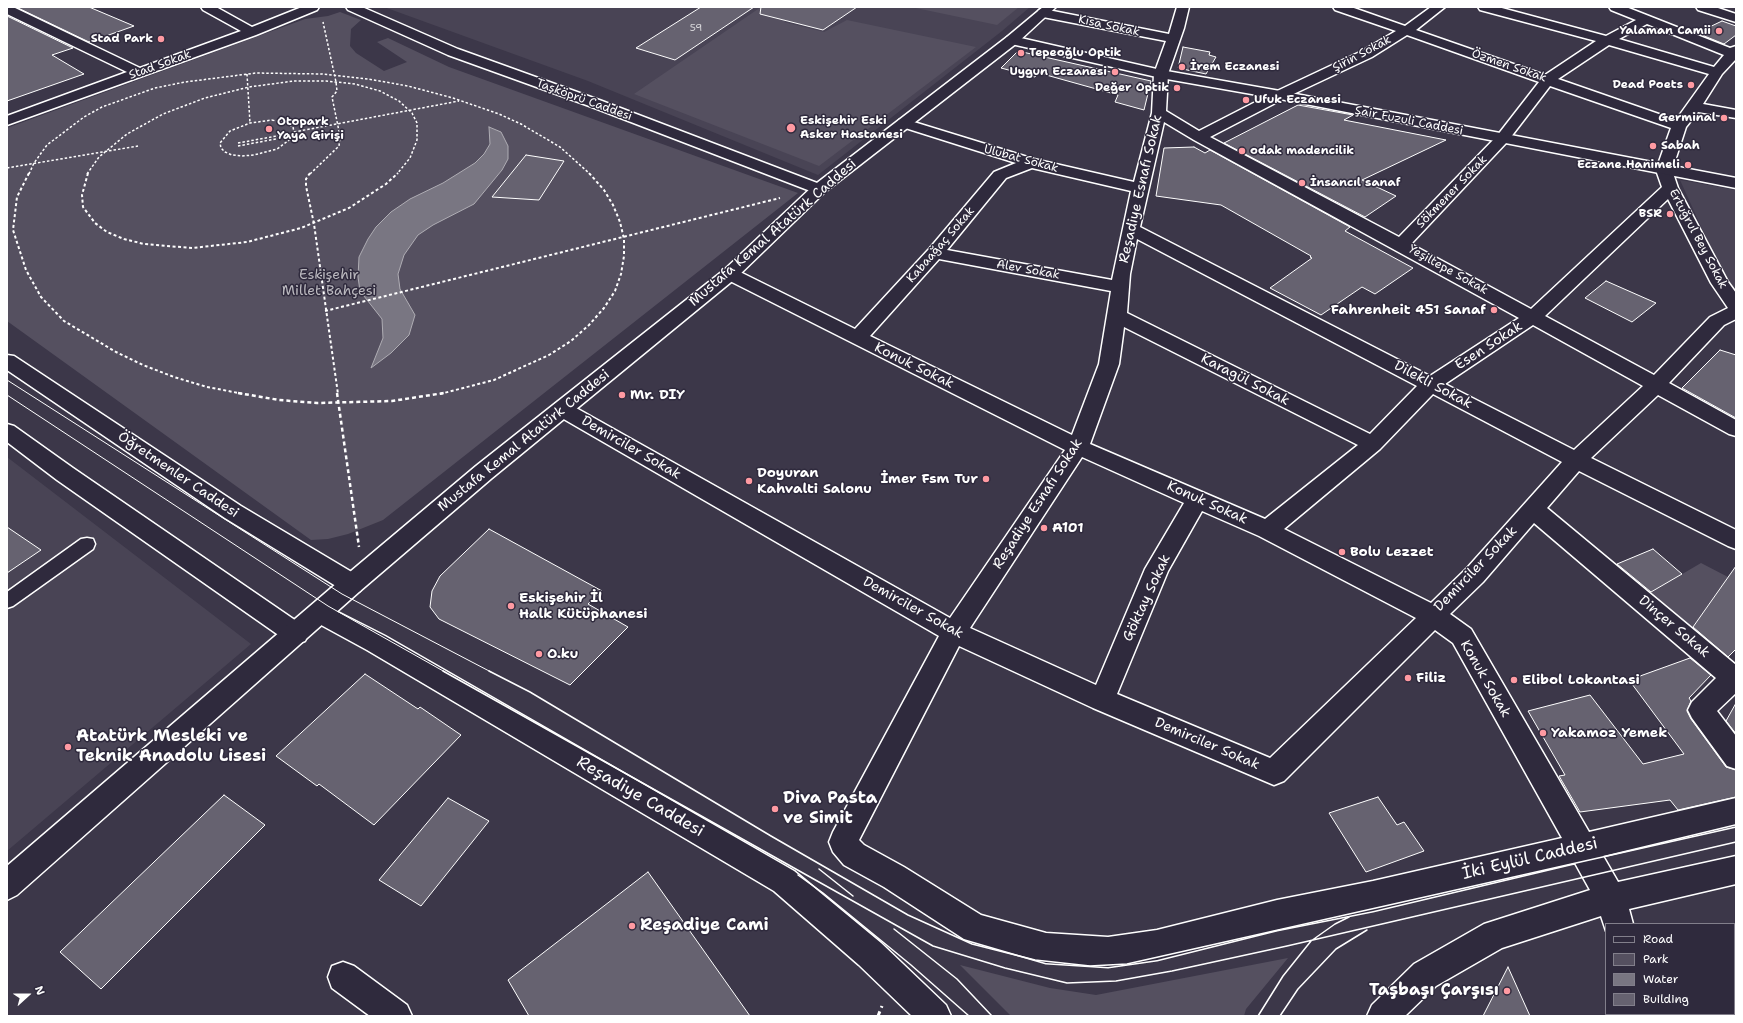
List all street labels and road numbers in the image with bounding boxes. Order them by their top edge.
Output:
street label: Kısa Sokak [1077,12,1141,40]
street label: Şirin Sokak [1330,33,1394,75]
street label: Özmen Sokak [1470,46,1548,86]
street label: Stad Sokak [127,47,193,83]
street label: Taşköprü Caddesi [534,76,634,124]
street label: Şair Fuzuli Caddesi [1354,103,1464,139]
street label: Reşadiye Esnafı Sokak [1116,113,1166,265]
street label: Ulubat Sokak [982,142,1060,176]
street label: Sökmener Sokak [1414,153,1490,231]
street label: Mustafa Kemal Atatürk Caddesi [686,156,860,310]
street label: Ertuğrul Bey Sokak [1666,187,1730,291]
street label: Kabaağaç Sokak [904,204,978,286]
street label: Yeşiltepe Sokak [1406,242,1490,298]
street label: Alev Sokak [995,257,1061,283]
street label: Esen Sokak [1452,318,1526,374]
street label: Konuk Sokak [871,340,957,392]
street label: Karagül Sokak [1198,350,1292,410]
street label: Dilekli Sokak [1391,357,1475,413]
street label: Mustafa Kemal Atatürk Caddesi [435,366,613,516]
street label: Demirciler Sokak [578,413,684,483]
street label: Öğretmenler Caddesi [114,428,242,522]
street label: Reşadiye Esnafı Sokak [990,436,1086,572]
street label: Konuk Sokak [1164,478,1250,528]
street label: Demirciler Sokak [1431,523,1521,615]
street label: Göktay Sokak [1120,552,1174,644]
street label: Demirciler Sokak [860,573,966,643]
street label: Dinçer Sokak [1635,592,1713,662]
street label: Konuk Sokak [1456,637,1514,721]
street label: Demirciler Sokak [1152,714,1262,774]
street label: Reşadiye Caddesi [573,752,707,842]
street label: İki Eylül Caddesi [1460,833,1600,885]

